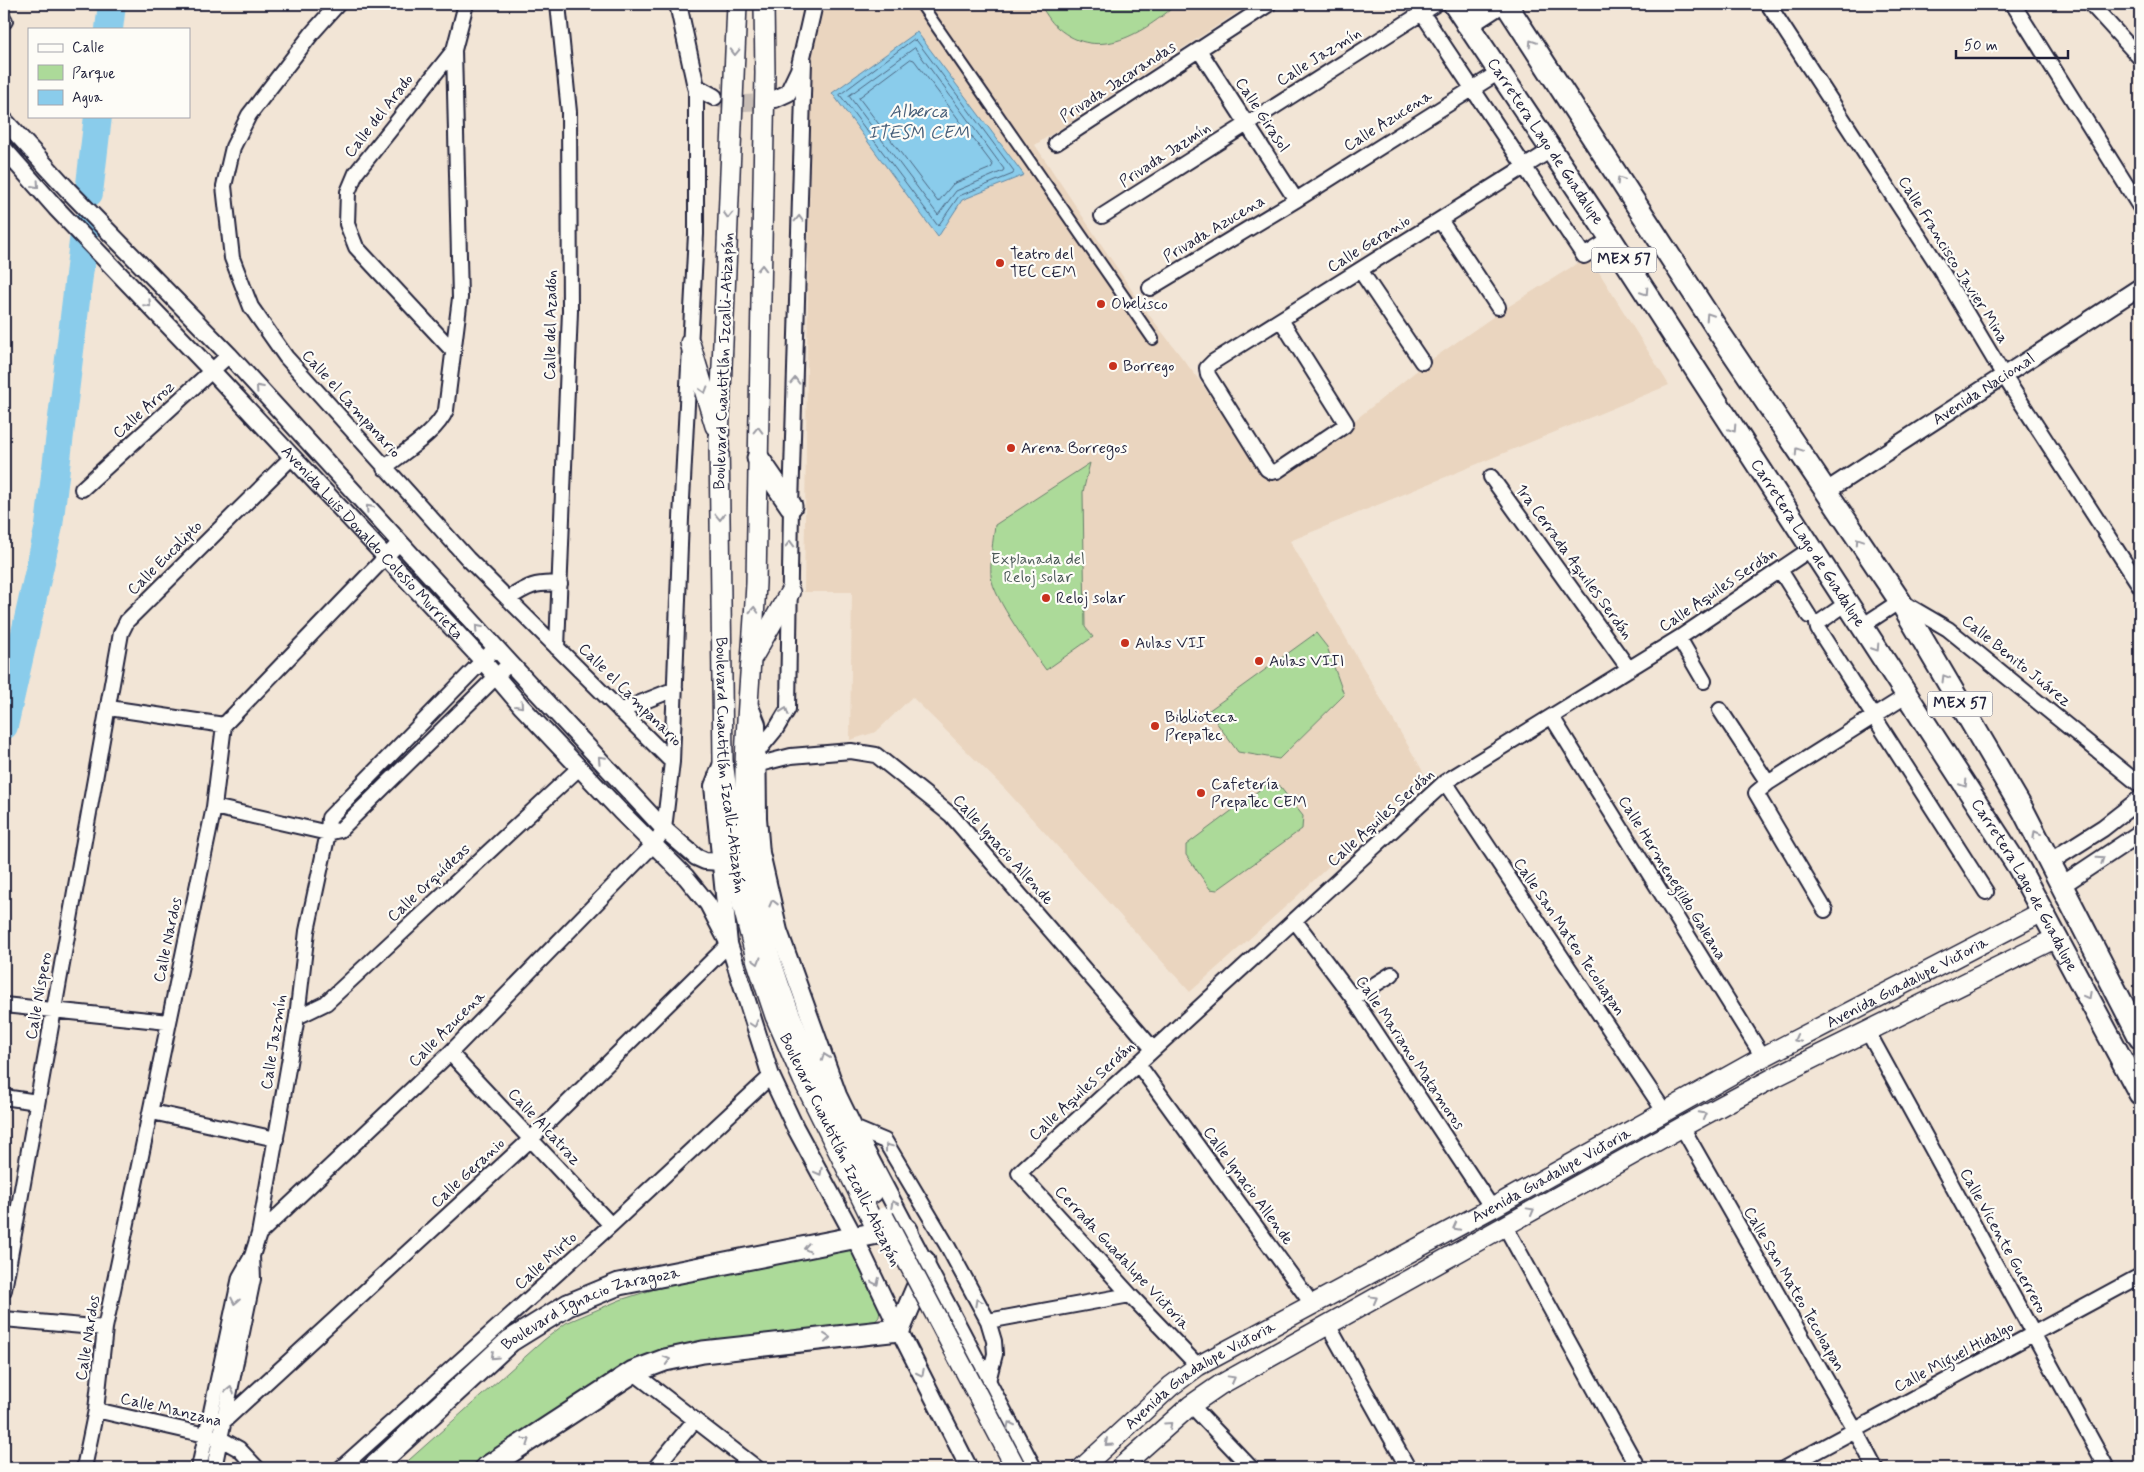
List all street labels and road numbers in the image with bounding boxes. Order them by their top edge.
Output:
street label: Calle Jazmín [1273,23,1365,91]
street label: Privada Jacarandas [1056,37,1180,127]
street label: Carretera Lago de Guadalupe [1482,54,1609,229]
street label: Calle del Arado [340,70,418,162]
street label: Calle Girasol [1230,74,1294,156]
street label: Calle Azucena [1340,85,1437,157]
street label: Privada Jazmín [1115,118,1215,192]
street label: Calle Francisco Javier Mina [1893,172,2013,348]
street label: Privada Azucena [1159,190,1269,268]
street label: Calle Geranio [1324,210,1414,278]
street label: Boulevard Cuautitlán Izcalli-Atizapán [709,232,739,490]
road number: MEX 57 [1592,248,1656,272]
street label: Calle del Azadón [540,270,562,380]
street label: Calle el Campanario [297,345,405,463]
street label: Avenida Nacional [1928,348,2039,430]
street label: Calle Arroz [109,377,180,443]
street label: Avenida Luis Donaldo Colosio Murrieta [276,441,468,644]
street label: Carretera Lago de Guadalupe [1746,455,1871,632]
street label: 1ra Cerrada Aquiles Serdán [1511,480,1637,644]
street label: Calle Eucalipto [123,516,207,600]
street label: Calle Aquiles Serdán [1655,543,1781,637]
street label: Calle Benito Juárez [1957,610,2075,712]
street label: Boulevard Cuautitlán Izcalli-Atizapán [711,637,751,895]
street label: Calle el Campanario [574,639,686,751]
road number: MEX 57 [1928,692,1992,716]
street label: Calle Aquiles Serdán [1323,764,1439,872]
street label: Calle Ignacio Allende [948,790,1059,910]
street label: Calle Hermenegildo Galeana [1612,792,1731,965]
street label: Carretera Lago de Guadalupe [1966,795,2083,976]
street label: Calle Orquídeas [383,839,475,927]
street label: Calle San Mateo Tecoloapan [1508,854,1630,1020]
street label: Calle Nardos [149,896,187,984]
street label: Avenida Guadalupe Victoria [1823,931,1992,1033]
street label: Calle Níspero [21,950,57,1041]
street label: Calle Mariano Matamoros [1351,972,1469,1134]
street label: Calle Azucena [404,986,490,1072]
street label: Calle Jazmín [256,993,292,1091]
street label: Boulevard Cuautitlán Izcalli-Atizapán [774,1030,906,1270]
street label: Calle Aquiles Serdán [1025,1036,1139,1146]
street label: Calle Alcatraz [503,1084,585,1170]
street label: Avenida Guadalupe Victoria [1468,1122,1635,1228]
street label: Calle Ignacio Allende [1198,1123,1298,1250]
street label: Calle Geranio [426,1133,510,1213]
street label: Calle Vicente Guerrero [1954,1165,2052,1317]
street label: Cerrada Guadalupe Victoria [1050,1182,1195,1335]
street label: Calle San Mateo Tecoloapan [1738,1203,1850,1375]
street label: Calle Mirto [510,1227,582,1295]
street label: Boulevard Ignacio Zaragoza [496,1262,682,1355]
street label: Calle Nardos [71,1294,105,1382]
street label: Avenida Guadalupe Victoria [1120,1316,1279,1434]
street label: Calle Miguel Hidalgo [1890,1317,2018,1398]
street label: Calle Manzana [118,1388,224,1432]

